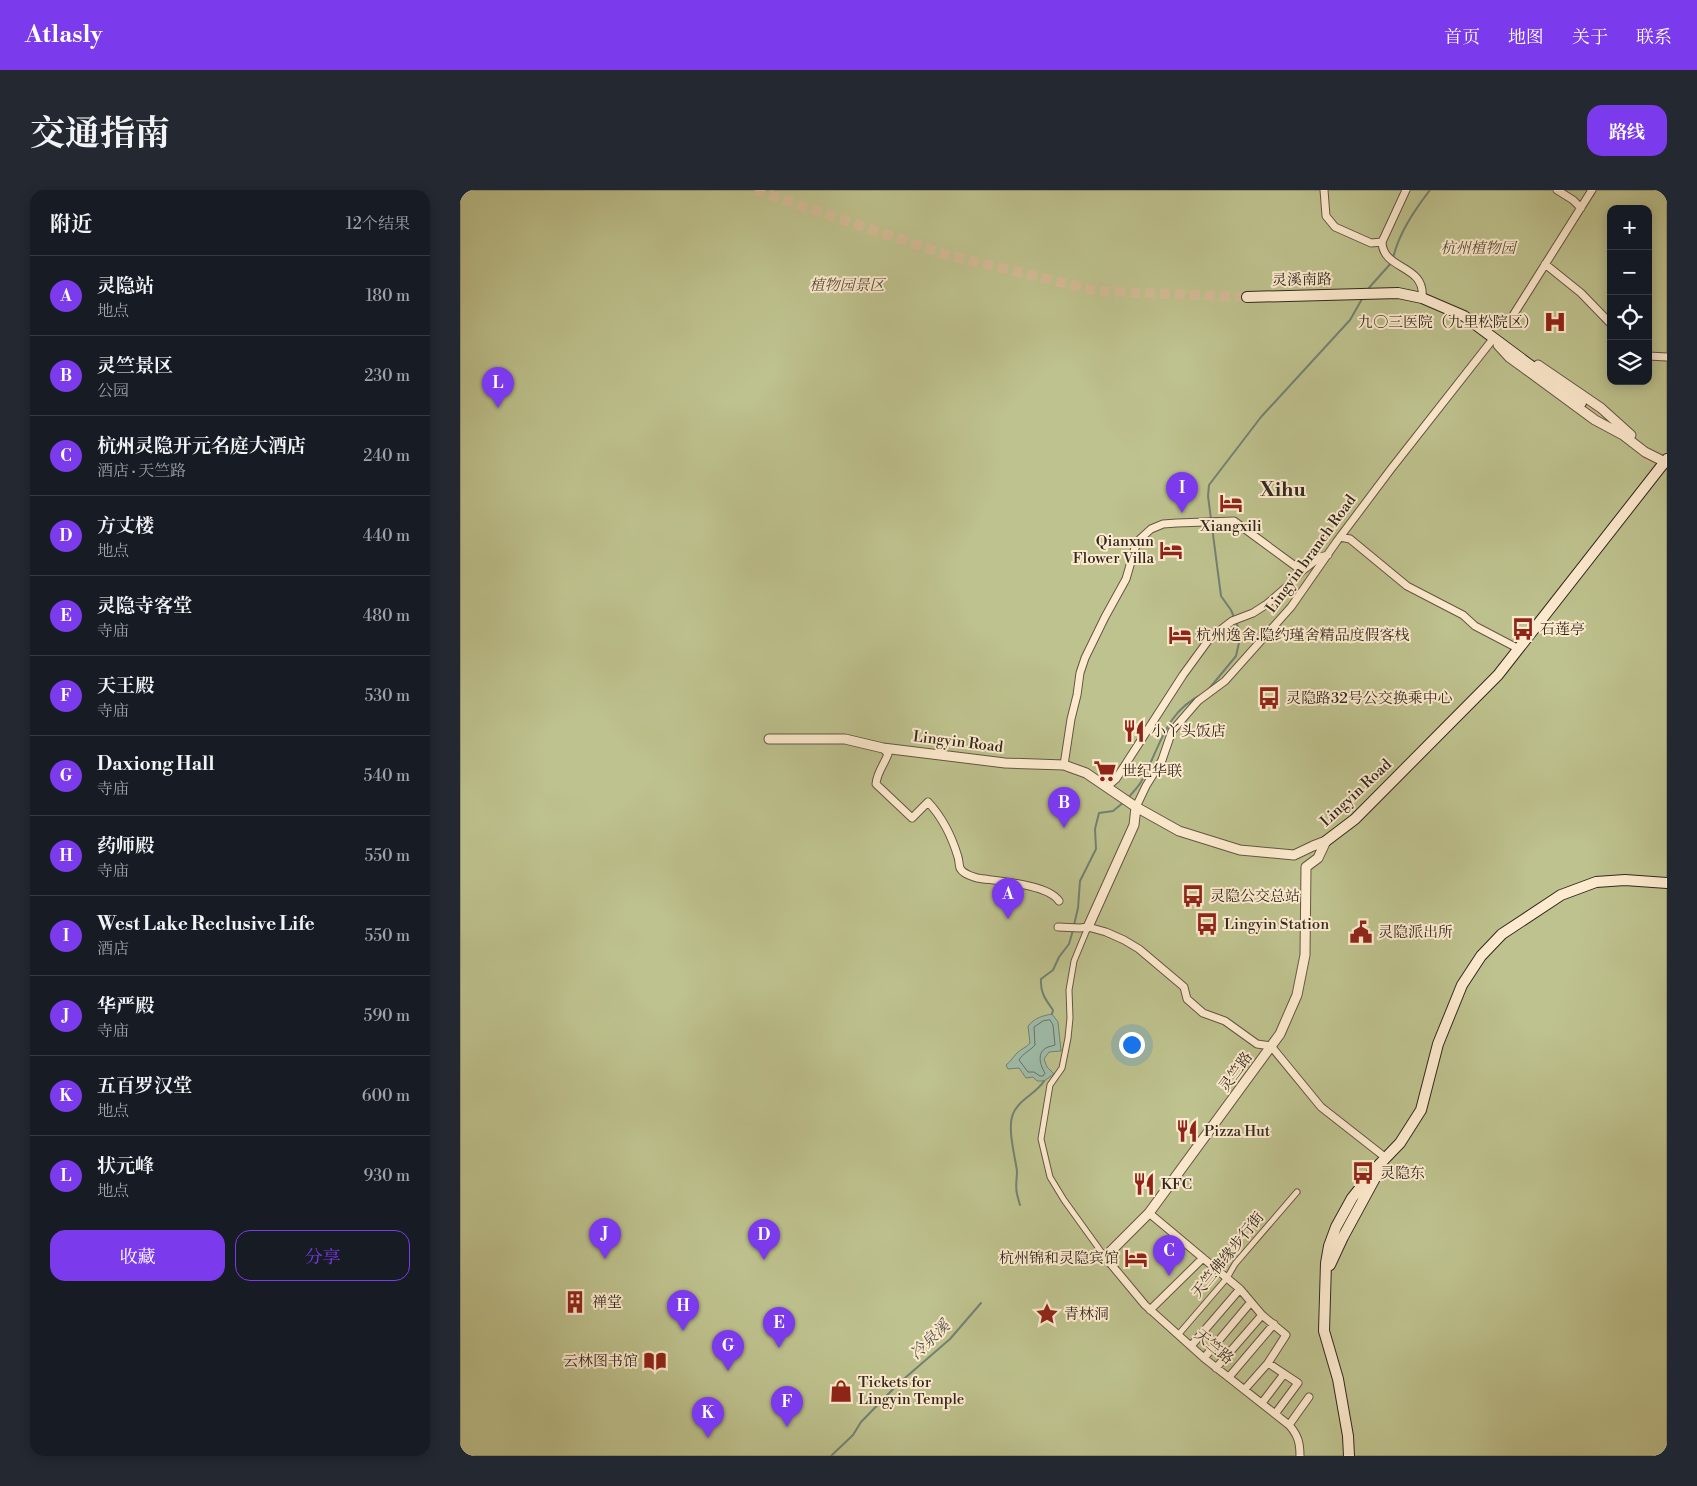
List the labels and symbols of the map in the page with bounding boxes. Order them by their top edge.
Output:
park label: 杭州植物园 [1440,239,1517,258]
street label: 灵溪南路 [1272,270,1332,290]
park label: 植物园景区 [809,276,886,295]
hospital icon: 九〇三医院（九里松院区） [1542,309,1568,335]
place label: 九〇三医院（九里松院区） [1358,313,1538,332]
pin: L [482,367,514,408]
pin: I [1166,472,1198,513]
district label: Xihu [1259,478,1306,503]
hotel icon: Xiangxili [1218,490,1244,516]
street label: Lingyin branch Road [1262,491,1361,617]
place label: Xiangxili [1199,517,1262,536]
place label: Qianxun Flower Villa [1073,532,1154,568]
hotel icon: Qianxun Flower Villa [1158,537,1184,563]
bus stop icon: 石莲亭 [1510,616,1536,642]
place label: 石莲亭 [1540,620,1585,639]
hotel icon: 杭州逸舍.隐约瑾舍精品度假客栈 [1167,622,1193,648]
place label: 杭州逸舍.隐约瑾舍精品度假客栈 [1196,626,1409,645]
bus stop icon: 灵隐路32号公交换乘中心 [1256,685,1282,711]
place label: 灵隐路32号公交换乘中心 [1286,689,1453,708]
restaurant icon: 小丫头饭店 [1121,718,1147,744]
place label: 小丫头饭店 [1151,722,1226,741]
street label: Lingyin Road [912,727,1005,757]
street label: Lingyin Road [1316,755,1396,831]
supermarket icon: 世纪华联 [1092,758,1118,784]
place label: 世纪华联 [1122,762,1182,781]
pin: B [1048,787,1080,828]
pin: A [992,878,1024,919]
bus stop icon: 灵隐公交总站 [1180,883,1206,909]
place label: 灵隐公交总站 [1210,887,1300,906]
bus stop icon: Lingyin Station [1194,911,1220,937]
place label: Lingyin Station [1224,915,1329,934]
public building icon: 灵隐派出所 [1348,919,1374,945]
place label: 灵隐派出所 [1378,923,1453,942]
your location [1119,1032,1145,1058]
street label: 灵竺路 [1215,1048,1257,1096]
restaurant icon: Pizza Hut [1174,1118,1200,1144]
place label: Pizza Hut [1204,1122,1271,1141]
bus stop icon: 灵隐东 [1350,1160,1376,1186]
place label: 灵隐东 [1380,1164,1425,1183]
restaurant icon: KFC [1131,1171,1157,1197]
place label: KFC [1161,1175,1192,1194]
street label: 天竺佛缘步行街 [1188,1208,1268,1302]
pin: J [589,1218,621,1259]
pin: D [748,1219,780,1260]
pin: C [1153,1235,1185,1276]
hotel icon: 杭州锦和灵隐宾馆 [1123,1245,1149,1271]
place label: 杭州锦和灵隐宾馆 [999,1249,1119,1268]
building icon: 禅堂 [562,1289,588,1315]
pin: H [667,1290,699,1331]
place label: 禅堂 [592,1293,622,1312]
place icon: 青林洞 [1034,1301,1060,1327]
place label: 青林洞 [1064,1305,1109,1324]
pin: E [763,1307,795,1348]
water label: 冷泉溪 [906,1315,956,1364]
street label: 天竺路 [1191,1325,1237,1369]
pin: G [712,1330,744,1371]
library icon: 云林图书馆 [642,1348,668,1374]
place label: 云林图书馆 [563,1352,638,1371]
place label: Tickets for Lingyin Temple [858,1373,964,1409]
shop icon: Tickets for Lingyin Temple [828,1378,854,1404]
pin: F [771,1386,803,1427]
pin: K [692,1397,724,1438]

